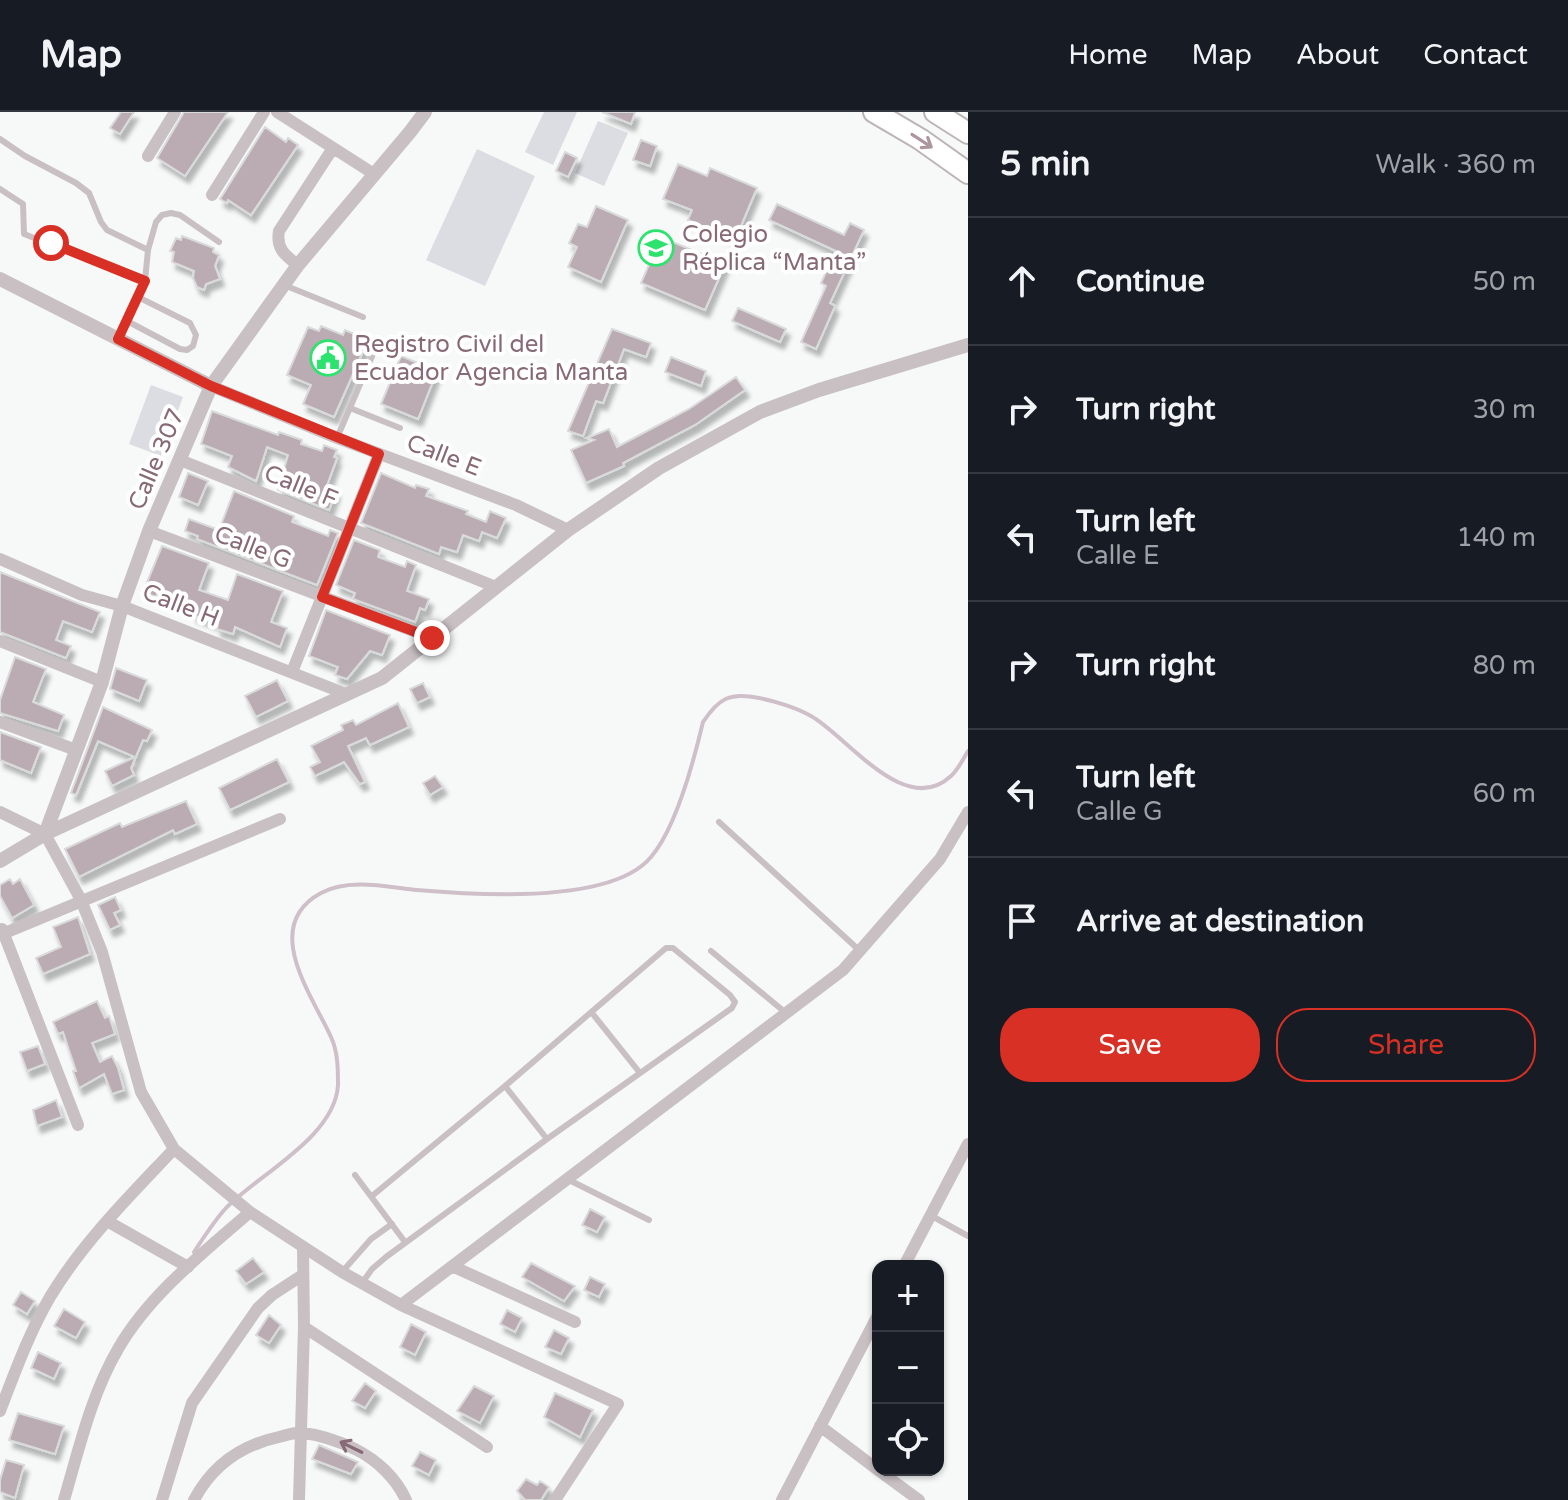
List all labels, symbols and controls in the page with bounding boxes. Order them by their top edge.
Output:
text: Map [40,32,122,78]
text: Home [1068,38,1148,72]
text: Map [1192,38,1252,72]
text: About [1296,38,1379,72]
text: Contact [1423,38,1528,72]
one-way arrow [910,133,933,149]
text: 5 min [1000,144,1091,185]
text: Walk · 360 m [1376,149,1536,180]
place label: Colegio Réplica “Manta” [682,220,866,277]
route start [33,225,69,261]
school or university icon: Colegio Réplica “Manta” [637,229,675,267]
icon: ahead [1000,259,1044,303]
text: Continue [1076,263,1205,300]
text: 50 m [1473,266,1536,297]
place label: Registro Civil del Ecuador Agencia Manta [354,330,628,387]
public building icon: Registro Civil del Ecuador Agencia Manta [309,339,347,377]
icon: right [1000,387,1044,431]
text: Turn right [1076,391,1216,428]
text: 30 m [1473,394,1536,425]
street label: Calle 307 [122,404,191,514]
street label: Calle E [403,428,485,483]
street label: Calle F [260,459,342,514]
text: Turn left [1076,503,1195,540]
icon: left [1000,515,1044,559]
street label: Calle G [210,520,295,575]
text: 140 m [1456,522,1536,553]
text: Calle E [1076,540,1160,571]
street label: Calle H [138,578,223,633]
route end [414,620,450,656]
icon: right [1000,643,1044,687]
text: Turn right [1076,647,1216,684]
text: 80 m [1473,650,1536,681]
text: Turn left [1076,759,1195,796]
icon: left [1000,771,1044,815]
text: 60 m [1473,778,1536,809]
text: Calle G [1076,796,1163,827]
icon: arrive [1000,899,1044,943]
text: Arrive at destination [1076,903,1364,940]
button: Save [1000,1008,1260,1082]
button: Share [1276,1008,1536,1082]
map controls [872,1260,944,1476]
button: + [872,1260,944,1332]
button: − [872,1332,944,1404]
button: locate [872,1404,944,1476]
one-way arrow [340,1439,364,1454]

